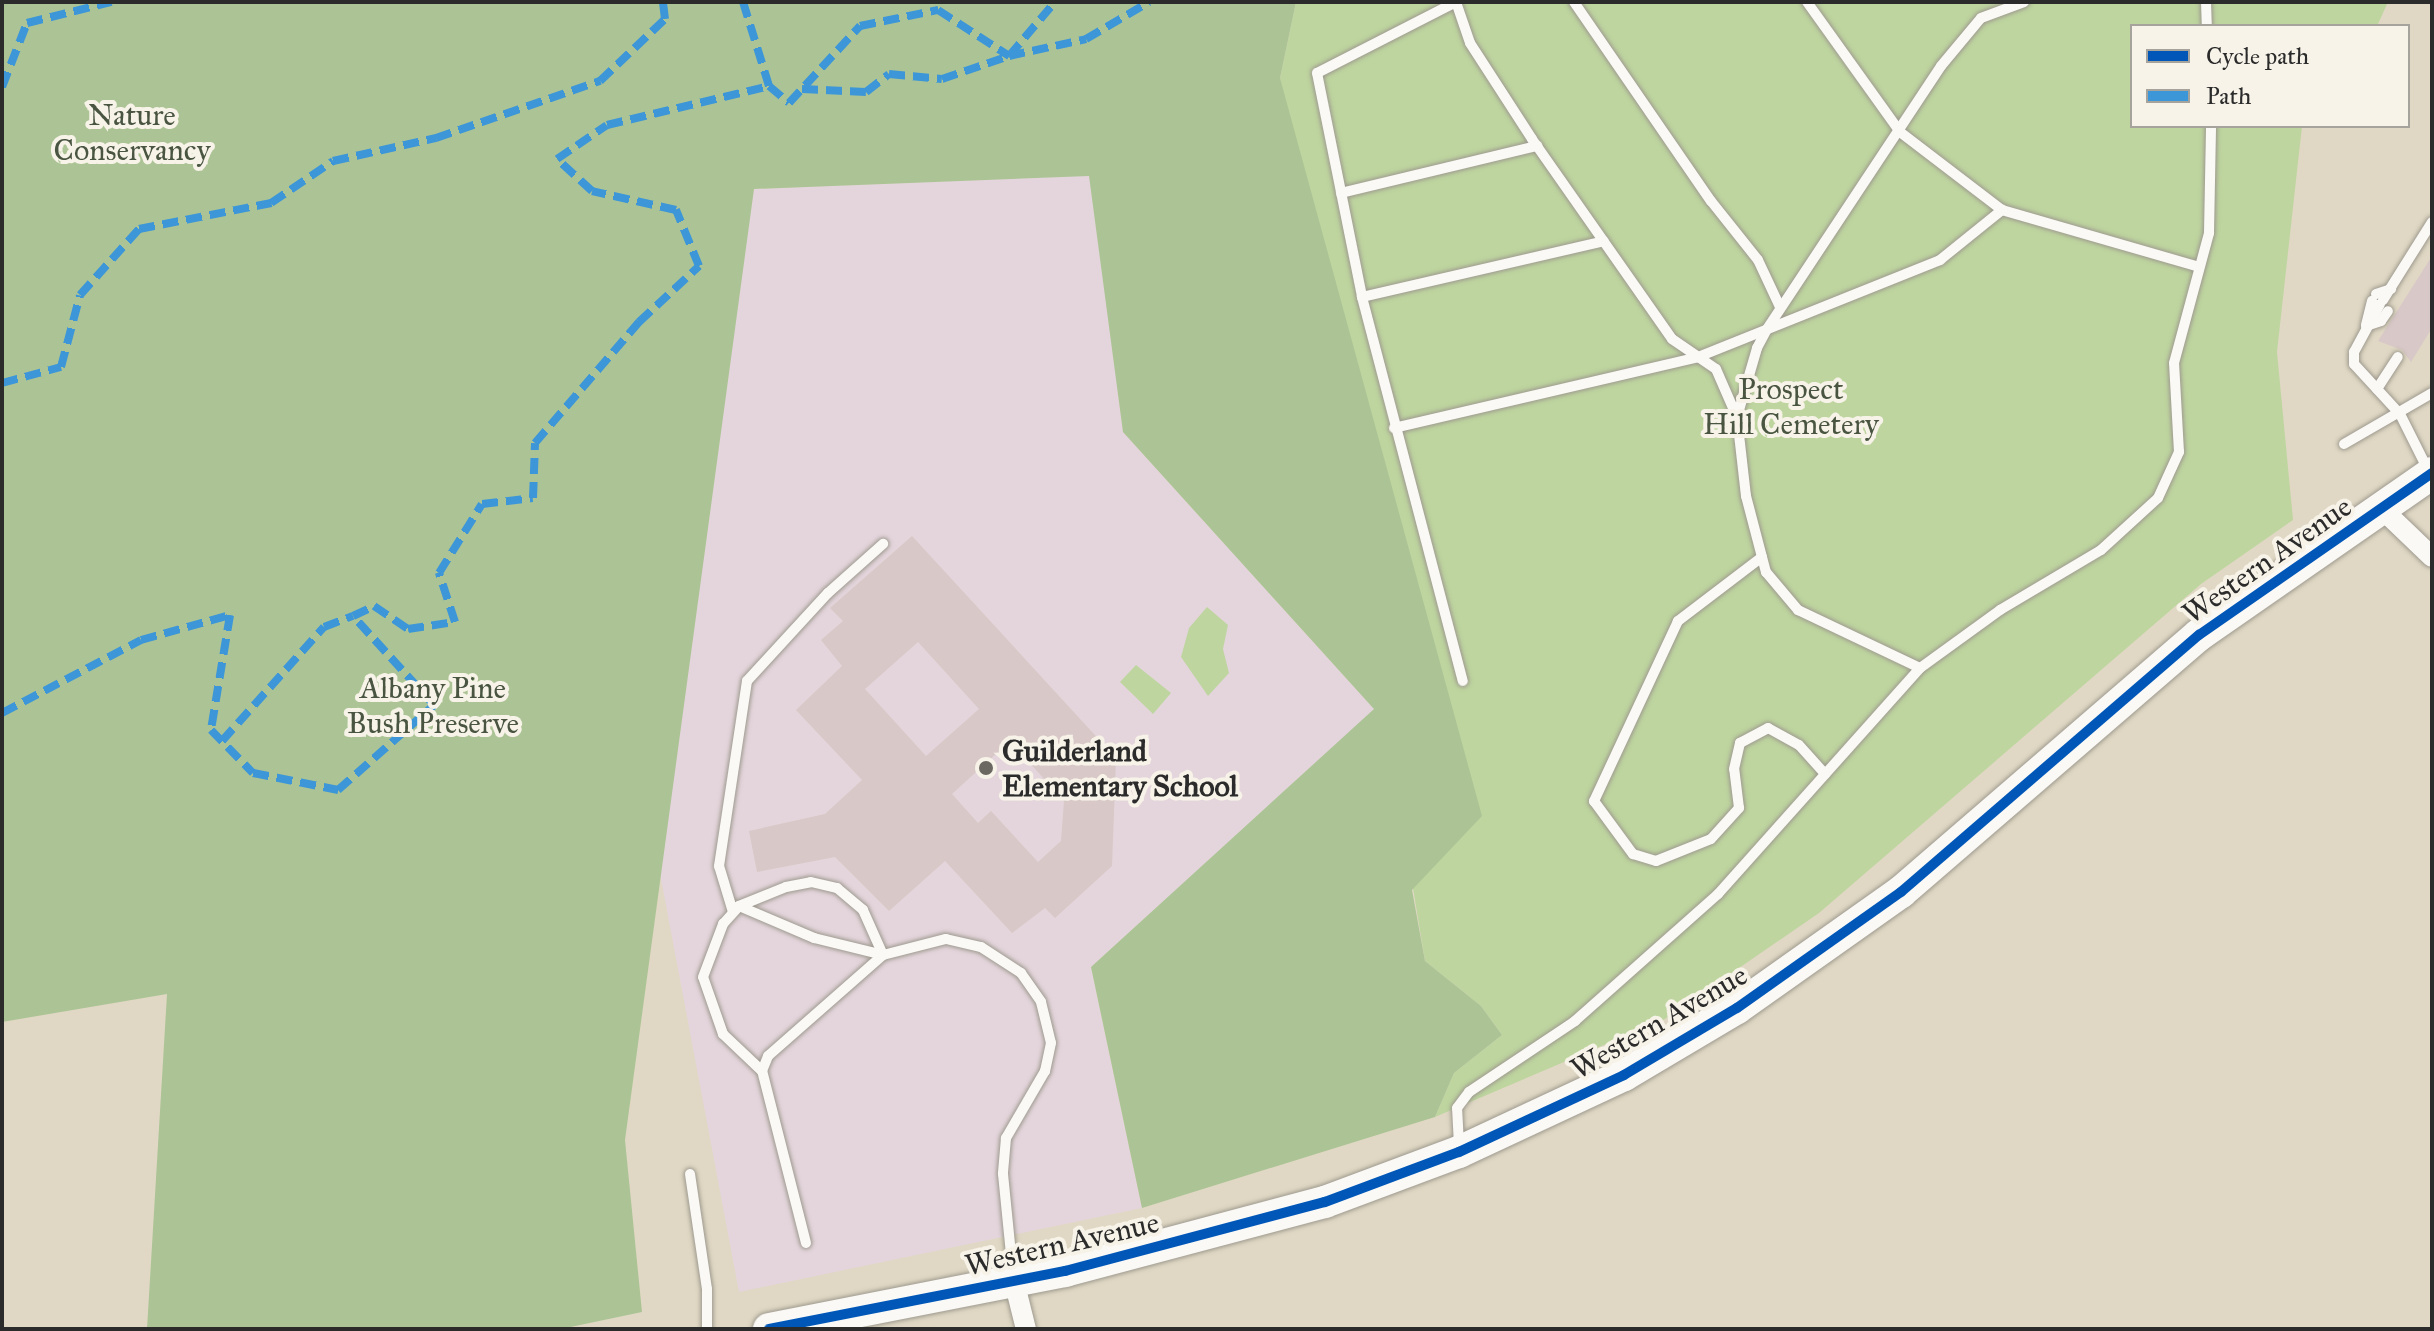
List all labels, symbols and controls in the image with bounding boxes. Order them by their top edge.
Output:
legend [2130,24,2410,128]
text: Cycle path [2206,41,2309,71]
text: Path [2206,81,2251,111]
park label: Nature Conservancy [53,97,211,168]
park label: Prospect Hill Cemetery [1703,371,1879,442]
street label: Western Avenue [2176,489,2358,631]
park label: Albany Pine Bush Preserve [347,670,519,740]
place label: Guilderland Elementary School [1002,733,1238,804]
marker: Guilderland Elementary School [977,759,995,777]
street label: Western Avenue [1564,957,1754,1087]
street label: Western Avenue [962,1204,1162,1284]

